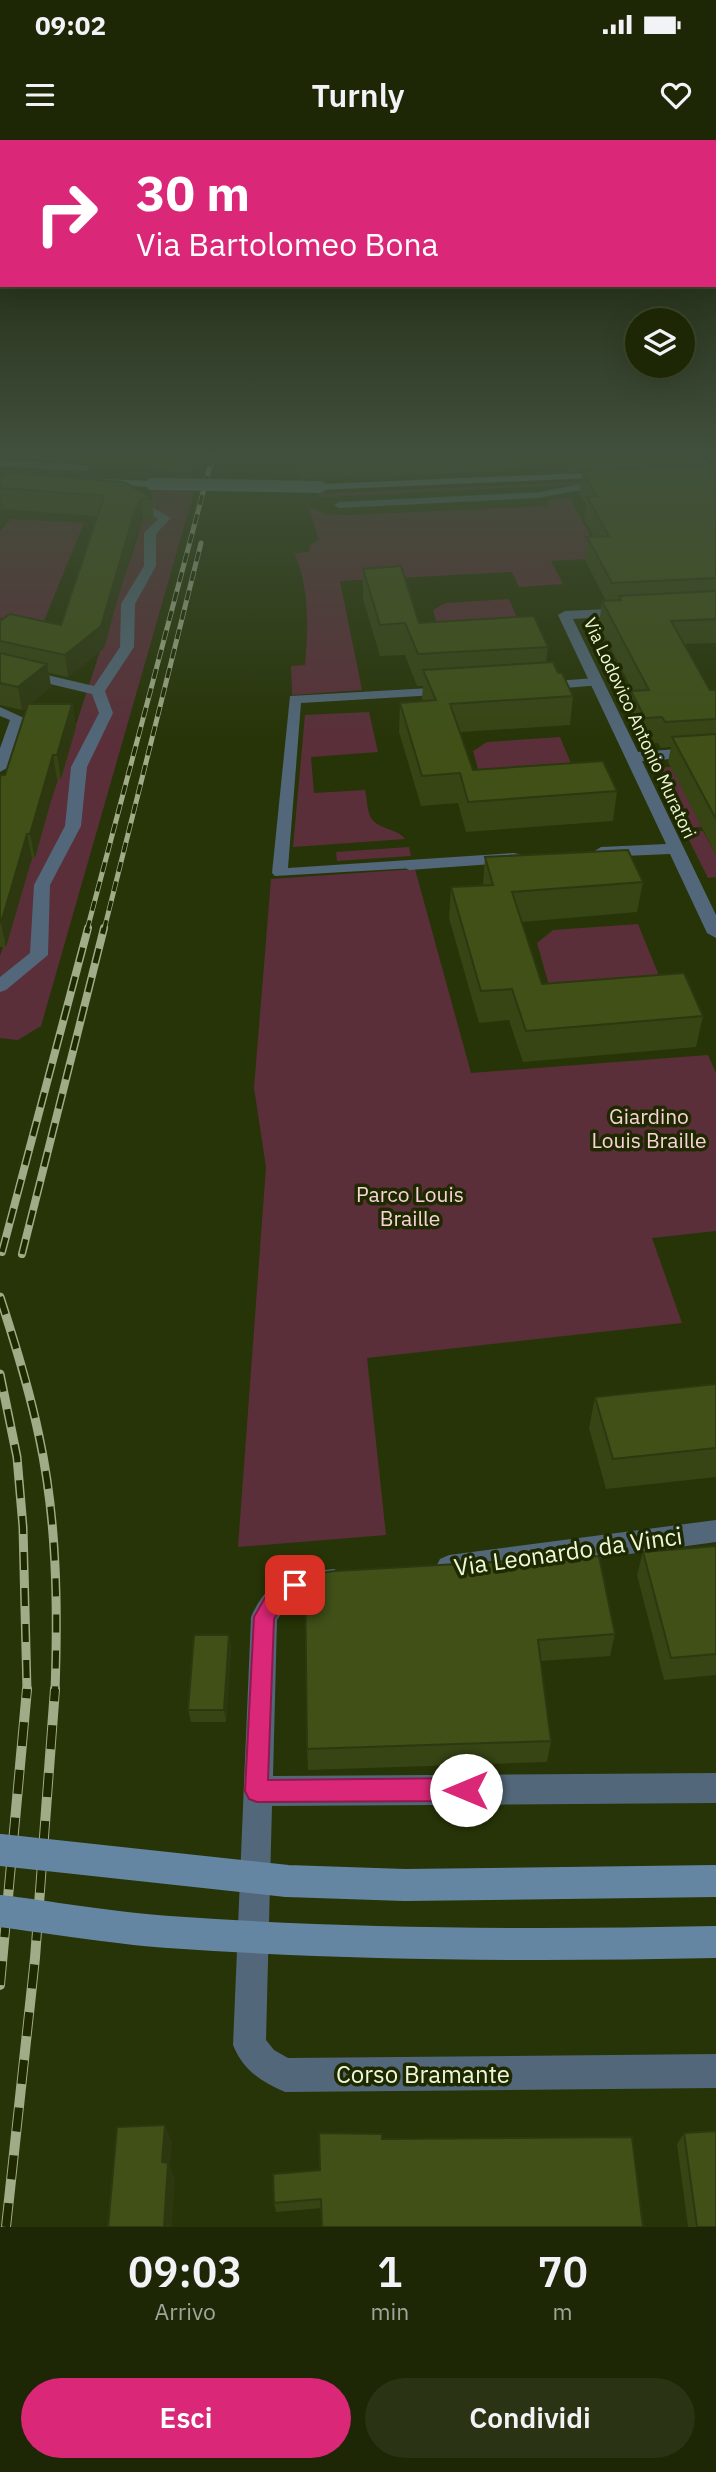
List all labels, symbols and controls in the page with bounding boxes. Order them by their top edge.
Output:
text: 09:02 [35,8,106,42]
text: Turnly [311,74,405,116]
icon: menu [21,76,59,114]
icon: heart [657,76,695,114]
text: 30 m [136,161,250,224]
icon: right [21,168,112,259]
text: Via Bartolomeo Bona [136,223,439,265]
map controls [625,308,695,378]
button: layers [625,308,695,378]
street label: Via Lodovico Antonio Muratori [579,614,701,842]
park label: Giardino Louis Braille [591,1102,707,1154]
park label: Parco Louis Braille [356,1180,464,1232]
street label: Via Leonardo da Vinci [452,1519,684,1583]
pin [265,1555,325,1615]
icon: arrive [276,1566,314,1604]
position arrow [429,1753,503,1827]
street label: Corso Bramante [336,2058,510,2090]
text: 09:03 [128,2244,242,2299]
text: 1 [377,2244,402,2299]
text: 70 [537,2244,588,2299]
text: Arrivo [155,2296,216,2326]
text: min [370,2296,409,2326]
text: m [553,2296,573,2326]
button: Esci [21,2378,351,2458]
button: Condividi [365,2378,695,2458]

